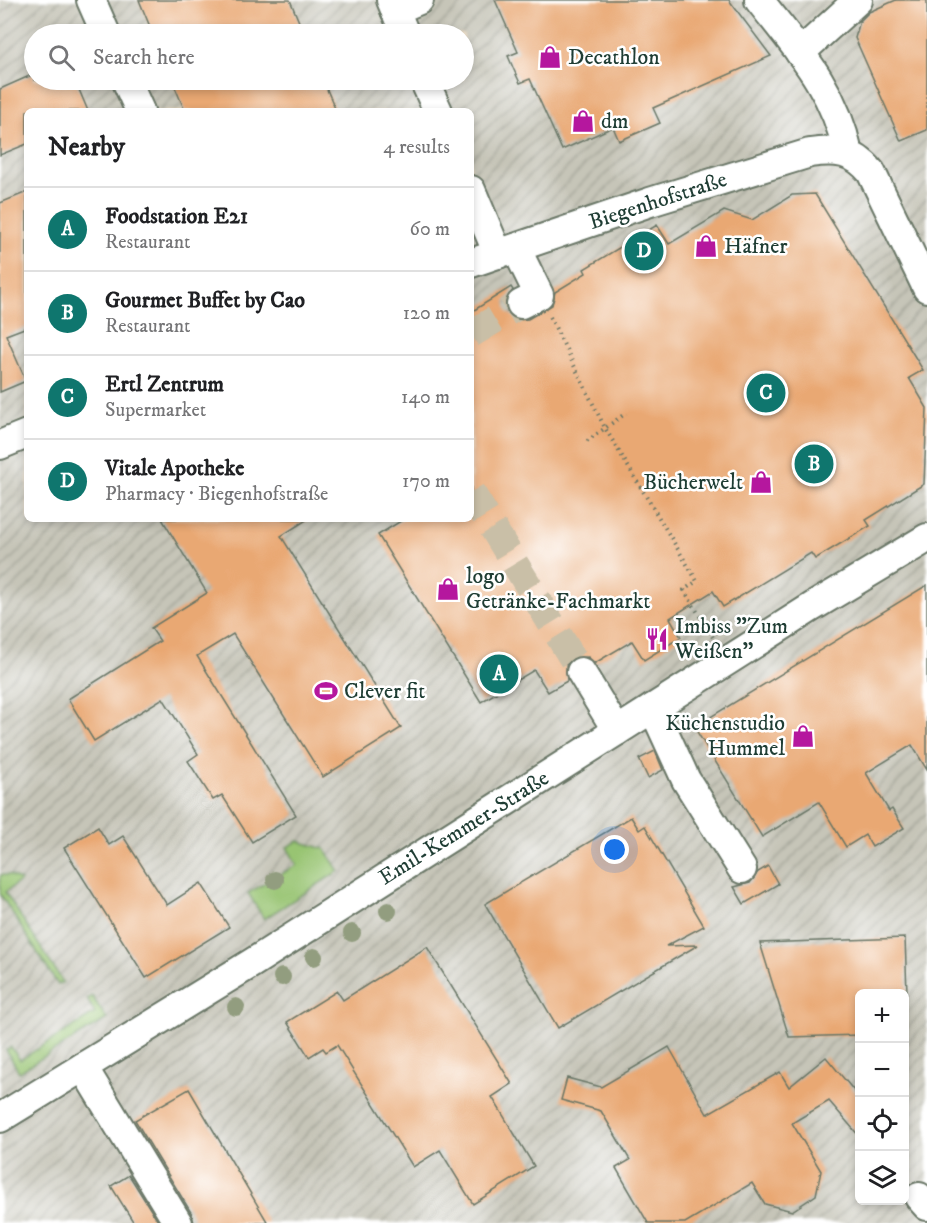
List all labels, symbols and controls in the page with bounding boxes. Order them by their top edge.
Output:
search box [24,24,474,90]
icon: search [45,41,78,74]
text: Search here [93,44,195,71]
shop icon: Decathlon [537,44,563,70]
place label: Decathlon [568,44,660,71]
shop icon: dm [570,108,596,134]
place label: dm [601,108,629,135]
text: Nearby [48,131,125,164]
text: 4 results [383,135,450,160]
street label: Biegenhofstraße [586,166,730,236]
text: Foodstation E21 [105,203,248,230]
text: A [61,217,74,242]
text: 60 m [410,217,450,242]
pin: D [624,228,664,274]
text: Restaurant [105,230,190,255]
shop icon: Häfner [693,233,719,259]
place label: Häfner [724,233,788,260]
text: Gourmet Buffet by Cao [105,287,305,314]
text: B [61,301,74,326]
text: 120 m [403,301,450,326]
text: Restaurant [105,314,190,339]
pin: C [746,370,786,416]
text: Ertl Zentrum [105,371,224,398]
text: C [61,385,74,410]
text: 140 m [401,385,450,410]
text: Supermarket [105,398,206,423]
pin: B [794,442,834,486]
text: Vitale Apotheke [105,455,244,482]
text: D [60,469,75,494]
text: 170 m [402,469,450,494]
place label: Bücherwelt [643,469,743,496]
shop icon: Bücherwelt [748,469,774,495]
text: Pharmacy · Biegenhofstraße [105,482,328,507]
place label: logo Getränke-Fachmarkt [466,563,650,615]
shop icon: logo Getränke-Fachmarkt [435,576,461,602]
place label: Imbiss "Zum Weißen" [674,613,788,665]
restaurant icon: Imbiss "Zum Weißen" [644,626,670,652]
pin: A [480,652,518,696]
sports icon: Clever fit [313,678,339,704]
place label: Clever fit [344,678,425,705]
place label: Küchenstudio Hummel [665,710,785,762]
shop icon: Küchenstudio Hummel [790,723,816,749]
street label: Emil-Kemmer-Straße [374,765,554,891]
your location [600,835,629,864]
map controls [855,989,909,1205]
button: + [855,989,909,1043]
button: − [855,1043,909,1097]
button: locate [855,1097,909,1151]
button: layers [855,1151,909,1205]

